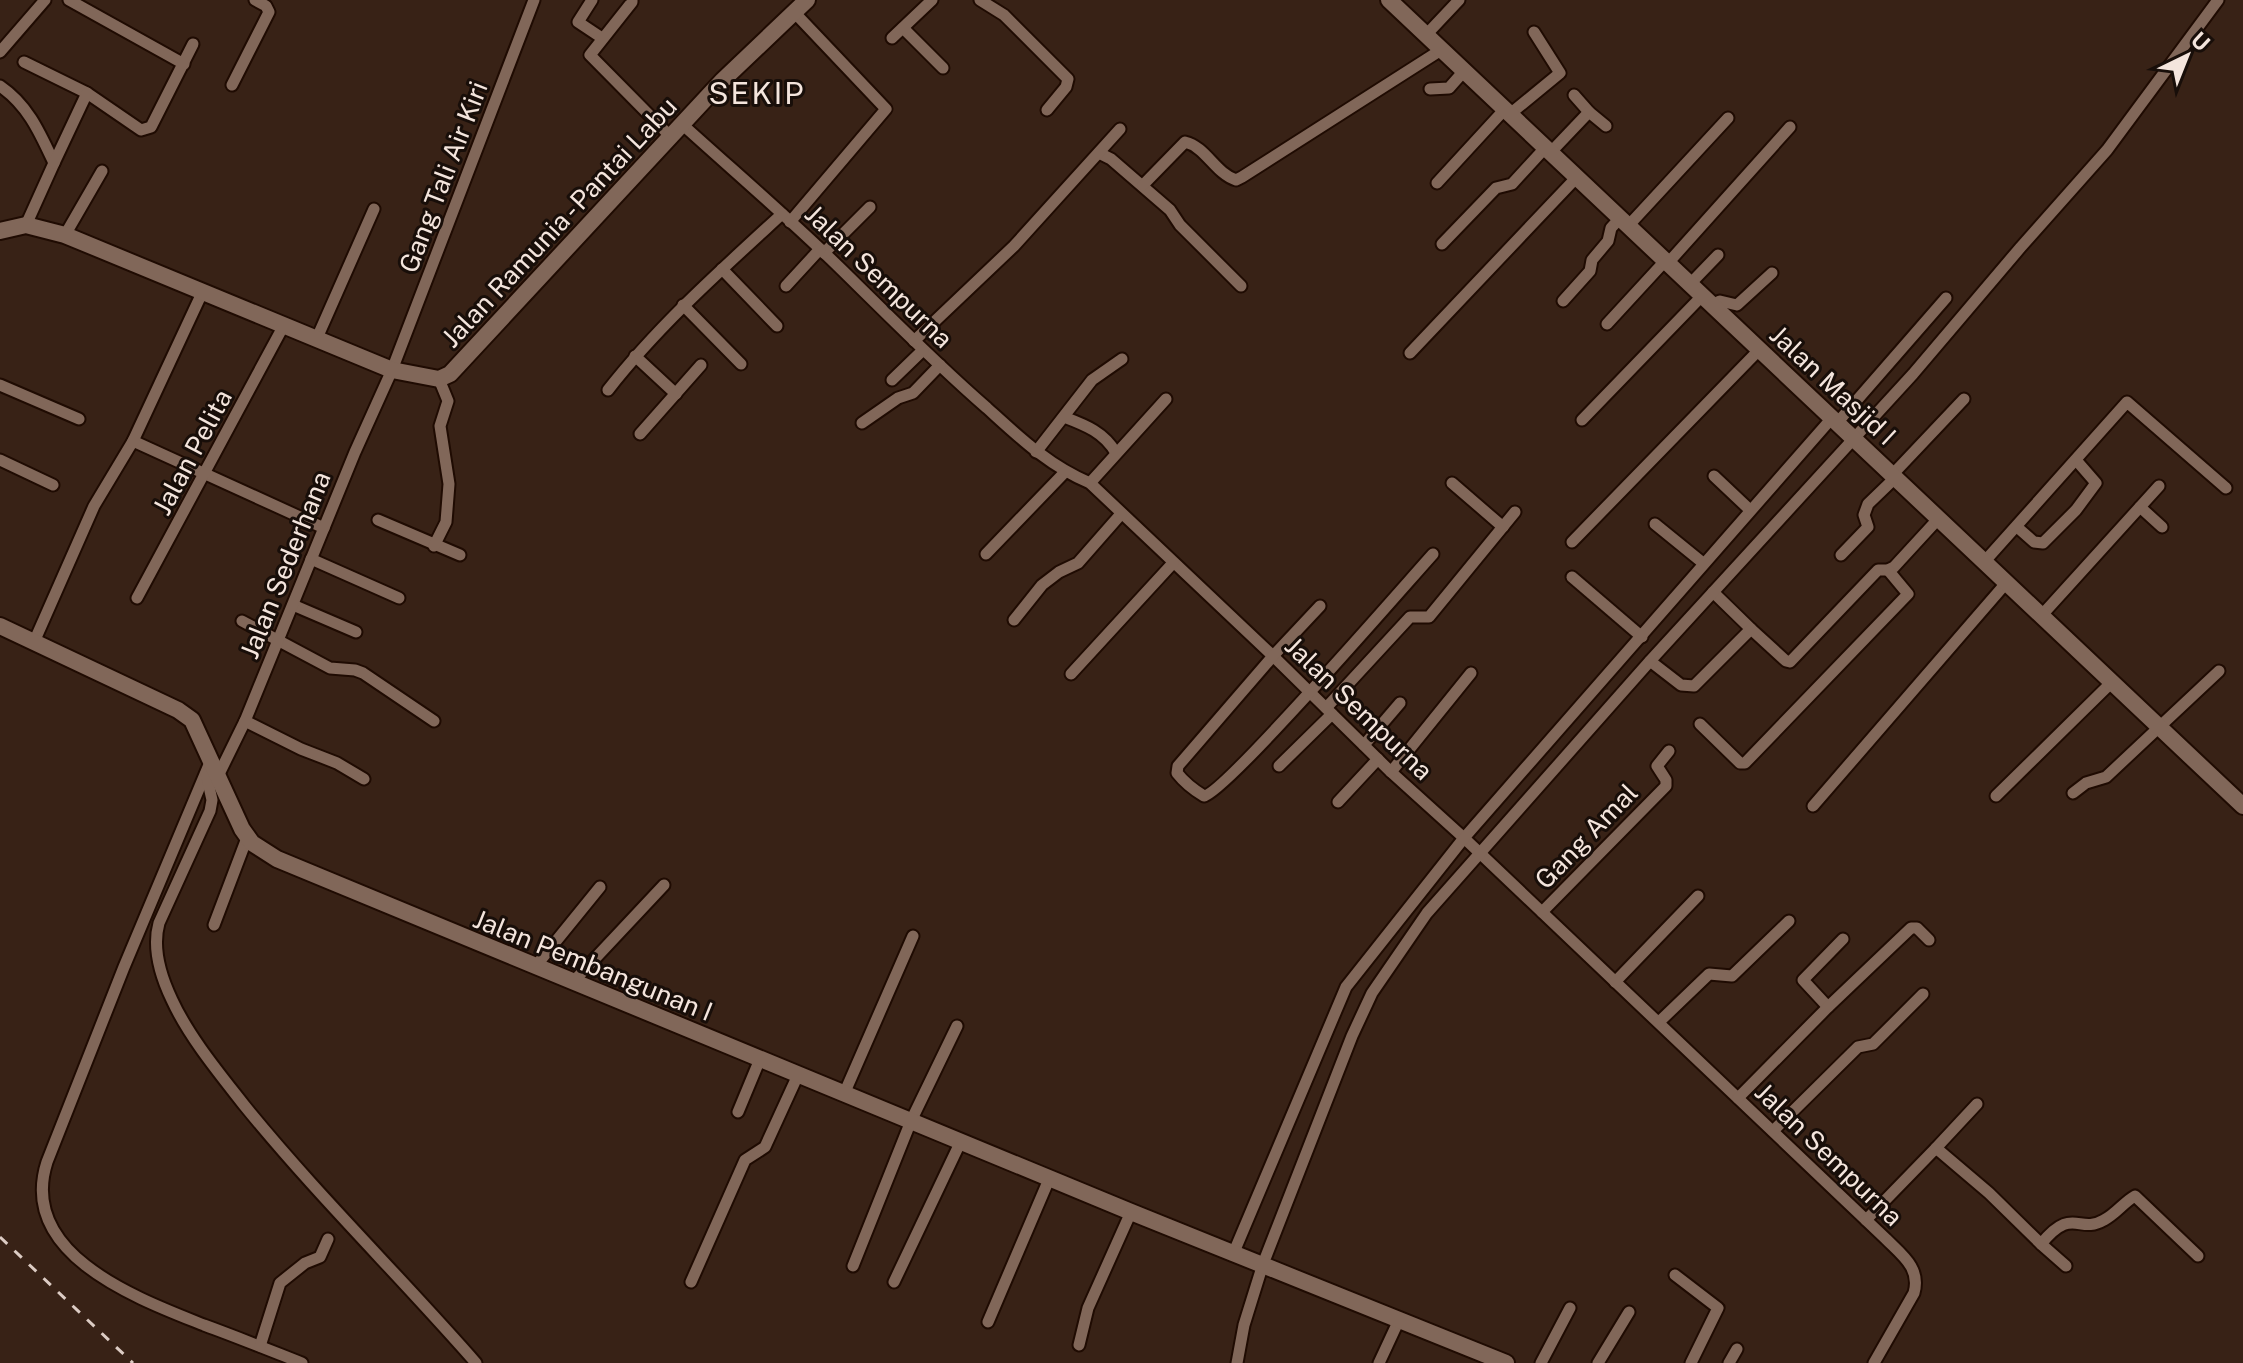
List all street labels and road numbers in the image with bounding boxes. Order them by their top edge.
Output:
street label: Gang Tali Air Kiri [392,77,494,277]
street label: Jalan Ramunia - Pantai Labu [435,91,683,353]
street label: Jalan Sempurna [799,198,959,354]
street label: Jalan Masjid I [1764,319,1902,451]
street label: Jalan Pelita [146,384,238,520]
street label: Jalan Sederhana [233,467,337,663]
street label: Jalan Sempurna [1279,630,1439,786]
street label: Gang Amal [1528,777,1644,895]
street label: Jalan Pembangunan I [469,903,717,1027]
street label: Jalan Sempurna [1749,1076,1909,1232]

